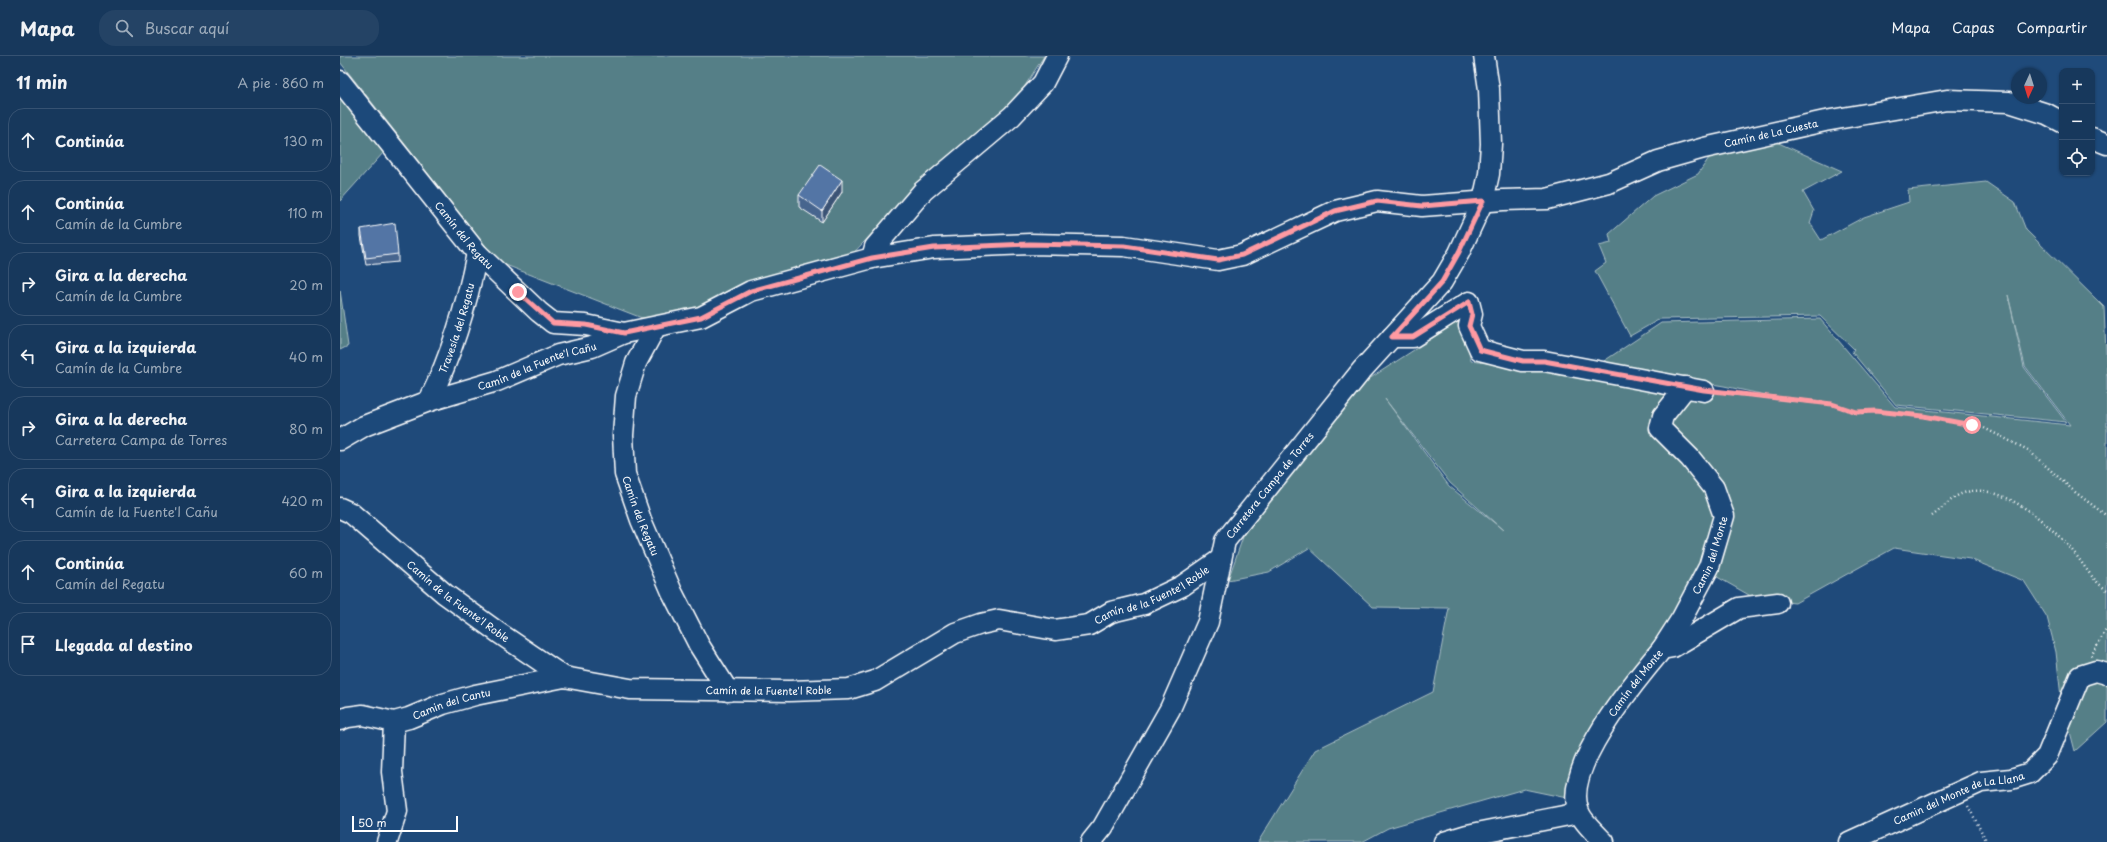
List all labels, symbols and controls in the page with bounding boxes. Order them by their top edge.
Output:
search box [99,10,379,46]
text: Mapa [20,14,75,42]
text: Buscar aquí [145,16,229,39]
icon: search [113,17,135,39]
text: Mapa [1892,17,1930,38]
text: Capas [1952,17,1994,38]
text: Compartir [2016,17,2087,38]
north arrow [2011,68,2047,104]
map controls [2059,68,2095,176]
button: + [2059,68,2095,104]
text: 11 min [16,69,68,95]
text: A pie · 860 m [237,73,324,92]
button: − [2059,104,2095,140]
street label: Camín de La Cuesta [1722,115,1820,150]
icon: ahead [17,129,39,151]
text: Continúa [55,129,124,152]
text: 130 m [284,131,323,150]
button: locate [2059,140,2095,176]
text: Continúa [55,191,124,214]
street label: Camín del Regatu [432,198,497,272]
icon: ahead [17,201,39,223]
text: 110 m [288,203,323,222]
text: Camín de la Cumbre [55,214,182,233]
text: Gira a la derecha [55,263,187,286]
icon: right [17,273,39,295]
text: 20 m [289,275,323,294]
street label: Travesía del Regatu [434,281,477,375]
route end [509,283,527,301]
text: Camín de la Cumbre [55,286,182,305]
text: Gira a la izquierda [55,335,196,358]
street label: Camín de la Fuente'l Cañu [476,338,599,393]
icon: left [17,345,39,367]
text: 40 m [289,347,323,366]
text: Camín de la Cumbre [55,358,182,377]
text: Gira a la derecha [55,407,187,430]
route start [1963,416,1981,434]
icon: right [17,417,39,439]
text: 80 m [289,419,323,438]
street label: Carretera Campa de Torres [1222,428,1317,541]
text: Carretera Campa de Torres [55,430,227,449]
street label: Camín del Regatu [619,473,663,558]
text: Gira a la izquierda [55,479,196,502]
icon: left [17,489,39,511]
text: 420 m [281,491,323,510]
text: Camín de la Fuente'l Cañu [55,502,218,521]
street label: Camin del Monte [1688,514,1731,597]
text: Continúa [55,551,124,574]
street label: Camín de la Fuente'l Roble [404,556,513,645]
icon: ahead [17,561,39,583]
street label: Camín de la Fuente'l Roble [1091,561,1212,628]
text: 60 m [289,563,323,582]
text: Camín del Regatu [55,574,165,593]
icon: arrive [17,633,39,655]
text: Llegada al destino [55,633,193,656]
street label: Camín del Monte [1604,645,1666,719]
street label: Camín de la Fuente'l Roble [706,682,832,698]
street label: Camin del Cantu [410,684,492,723]
street label: Camin del Monte de La Llana [1890,767,2027,828]
scale bar [352,814,458,833]
text: 50 m [358,814,387,831]

